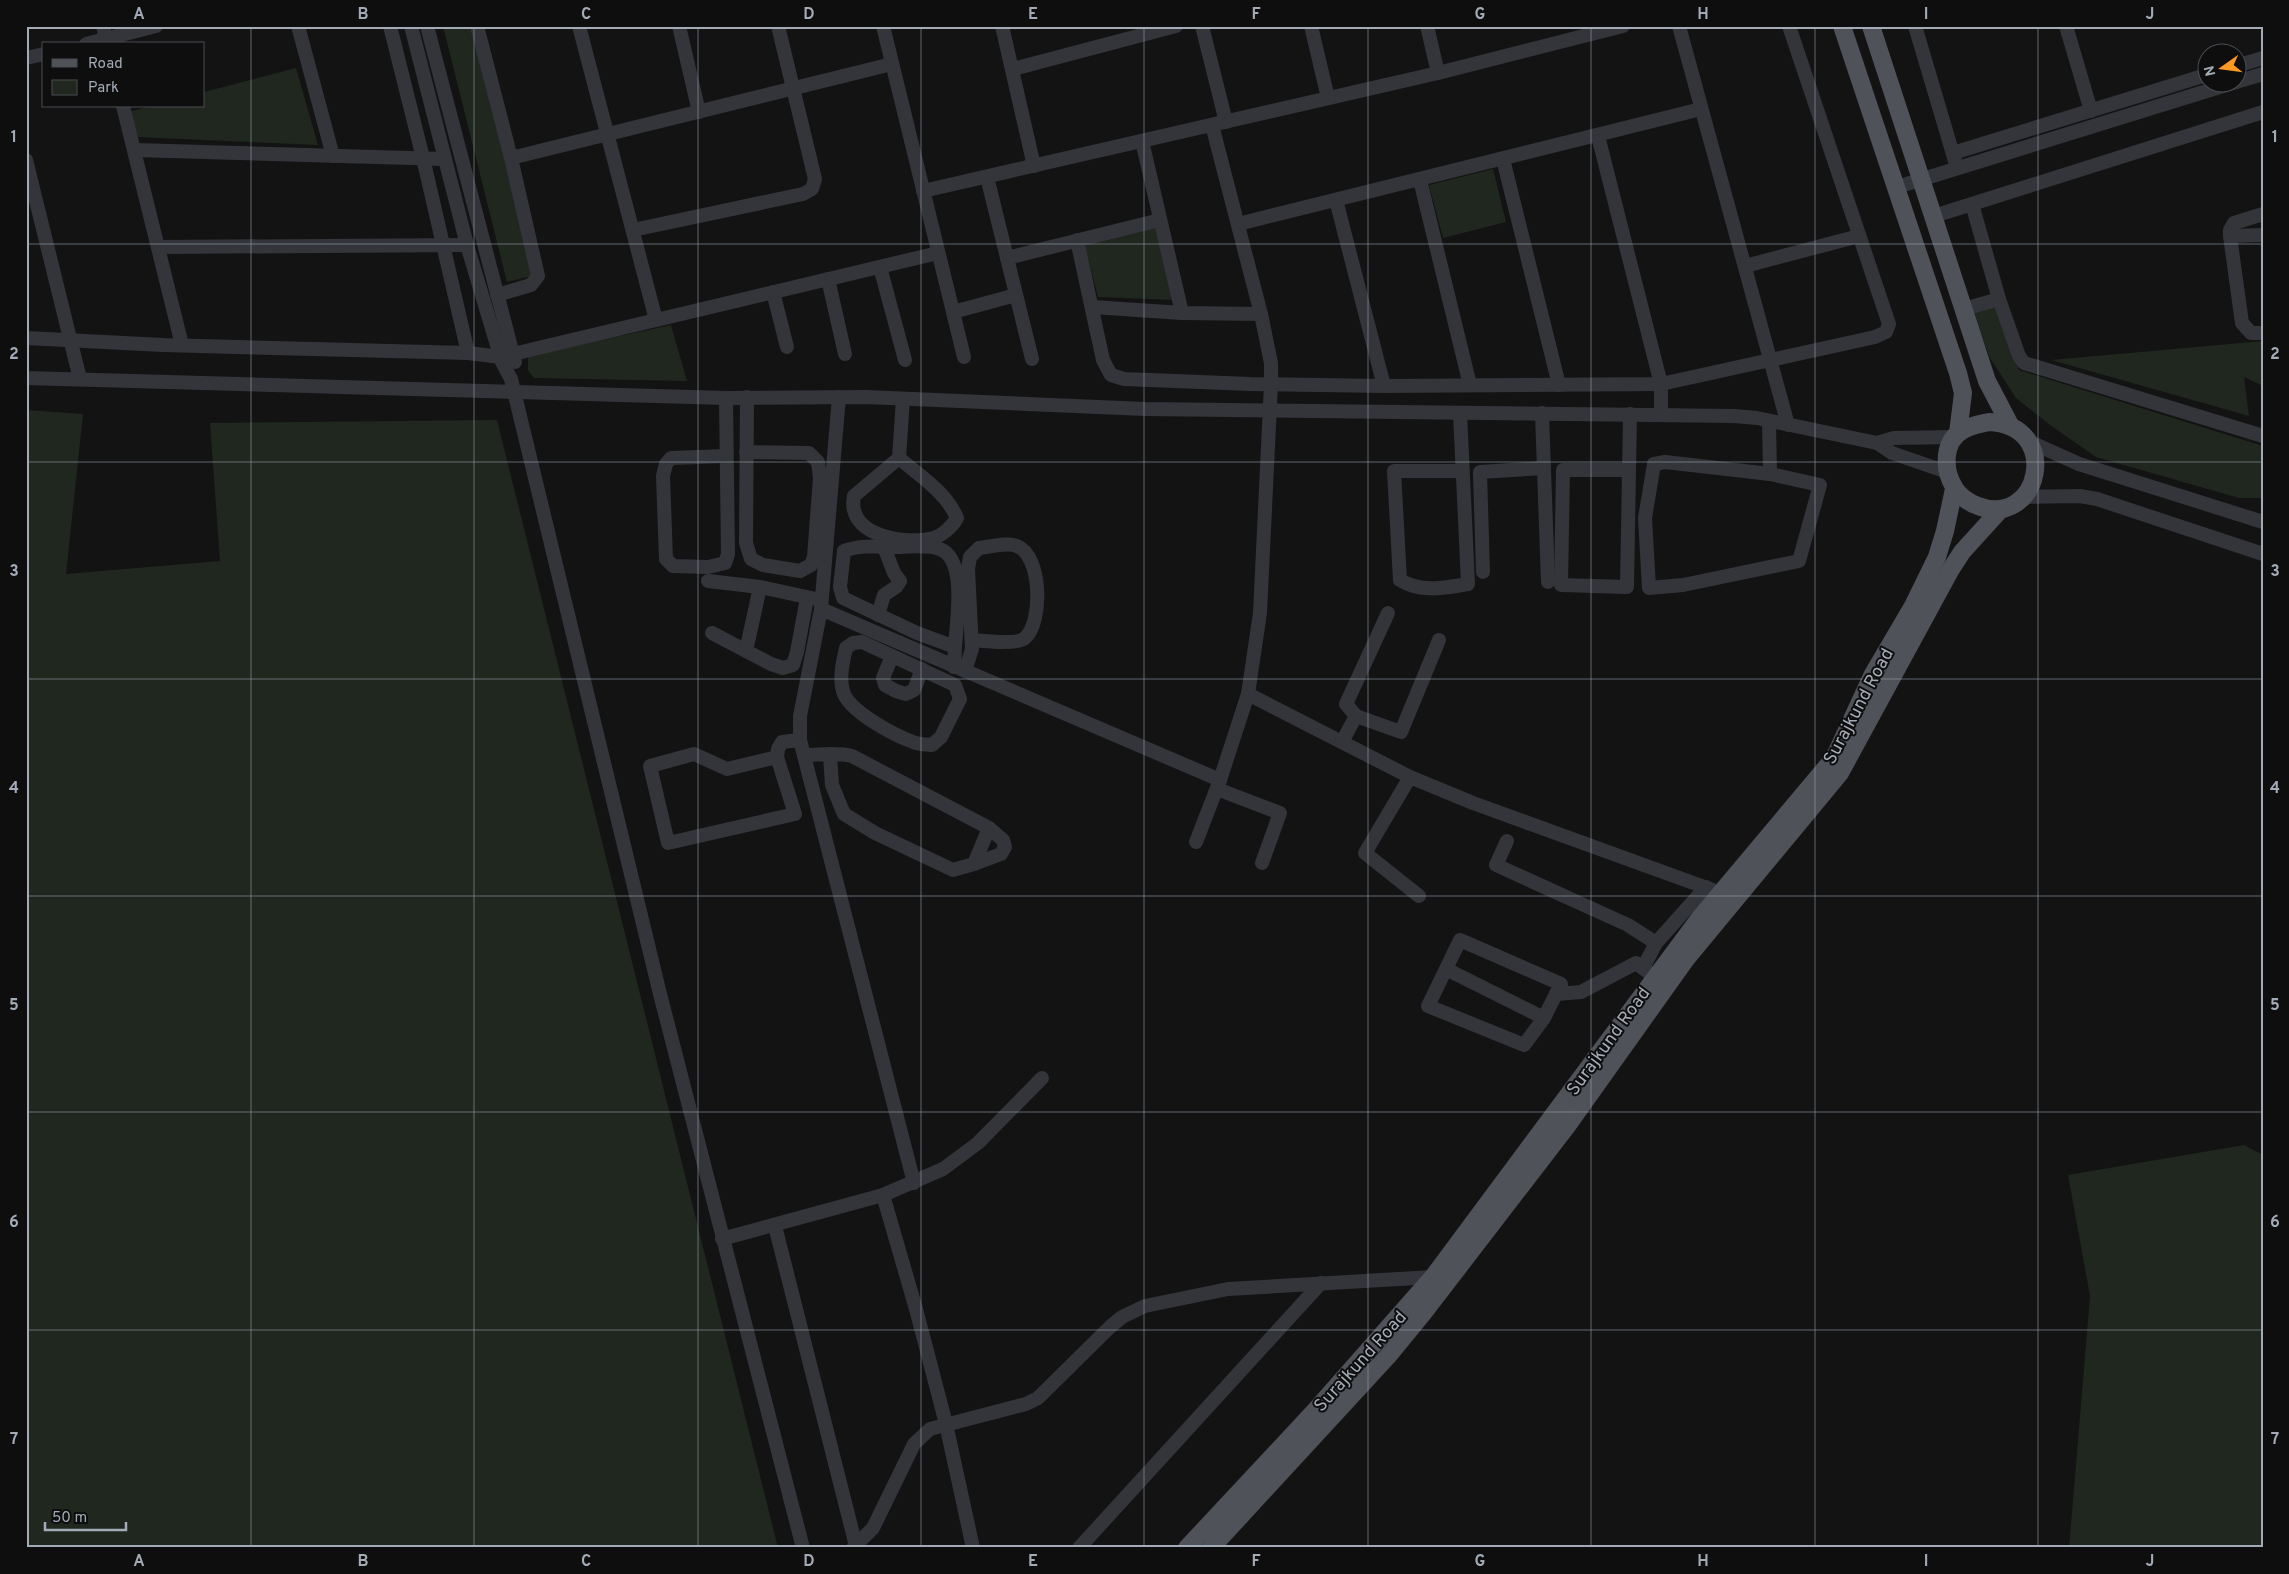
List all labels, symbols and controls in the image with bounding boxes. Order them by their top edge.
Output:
text: A [133,5,145,25]
text: B [357,5,369,25]
text: C [581,5,591,25]
text: D [803,5,815,25]
text: E [1028,5,1038,25]
text: F [1251,5,1261,25]
text: G [1475,5,1485,25]
text: H [1697,5,1709,25]
text: I [1924,5,1928,25]
text: J [2146,5,2154,25]
legend [42,42,205,108]
north arrow [2196,42,2246,92]
text: Road [88,55,123,74]
text: N [2201,64,2220,78]
text: Park [88,79,119,98]
text: 1 [11,128,17,148]
text: 1 [2272,128,2278,148]
text: 2 [9,345,19,365]
text: 2 [2270,345,2280,365]
text: 3 [9,562,19,582]
text: 3 [2270,562,2280,582]
street label: Surajkund Road [1819,645,1900,769]
text: 4 [9,779,19,799]
text: 4 [2270,779,2280,799]
street label: Surajkund Road [1562,983,1656,1101]
text: 5 [9,996,19,1016]
text: 5 [2270,996,2280,1016]
text: 6 [9,1213,19,1233]
text: 6 [2270,1213,2280,1233]
street label: Surajkund Road [1310,1307,1413,1417]
text: 7 [10,1430,18,1450]
text: 7 [2271,1430,2279,1450]
scale bar [45,1499,126,1531]
text: 50 m [52,1509,87,1528]
text: A [133,1552,145,1572]
text: B [357,1552,369,1572]
text: C [581,1552,591,1572]
text: D [803,1552,815,1572]
text: E [1028,1552,1038,1572]
text: F [1251,1552,1261,1572]
text: G [1475,1552,1485,1572]
text: H [1697,1552,1709,1572]
text: I [1924,1552,1928,1572]
text: J [2146,1552,2154,1572]

